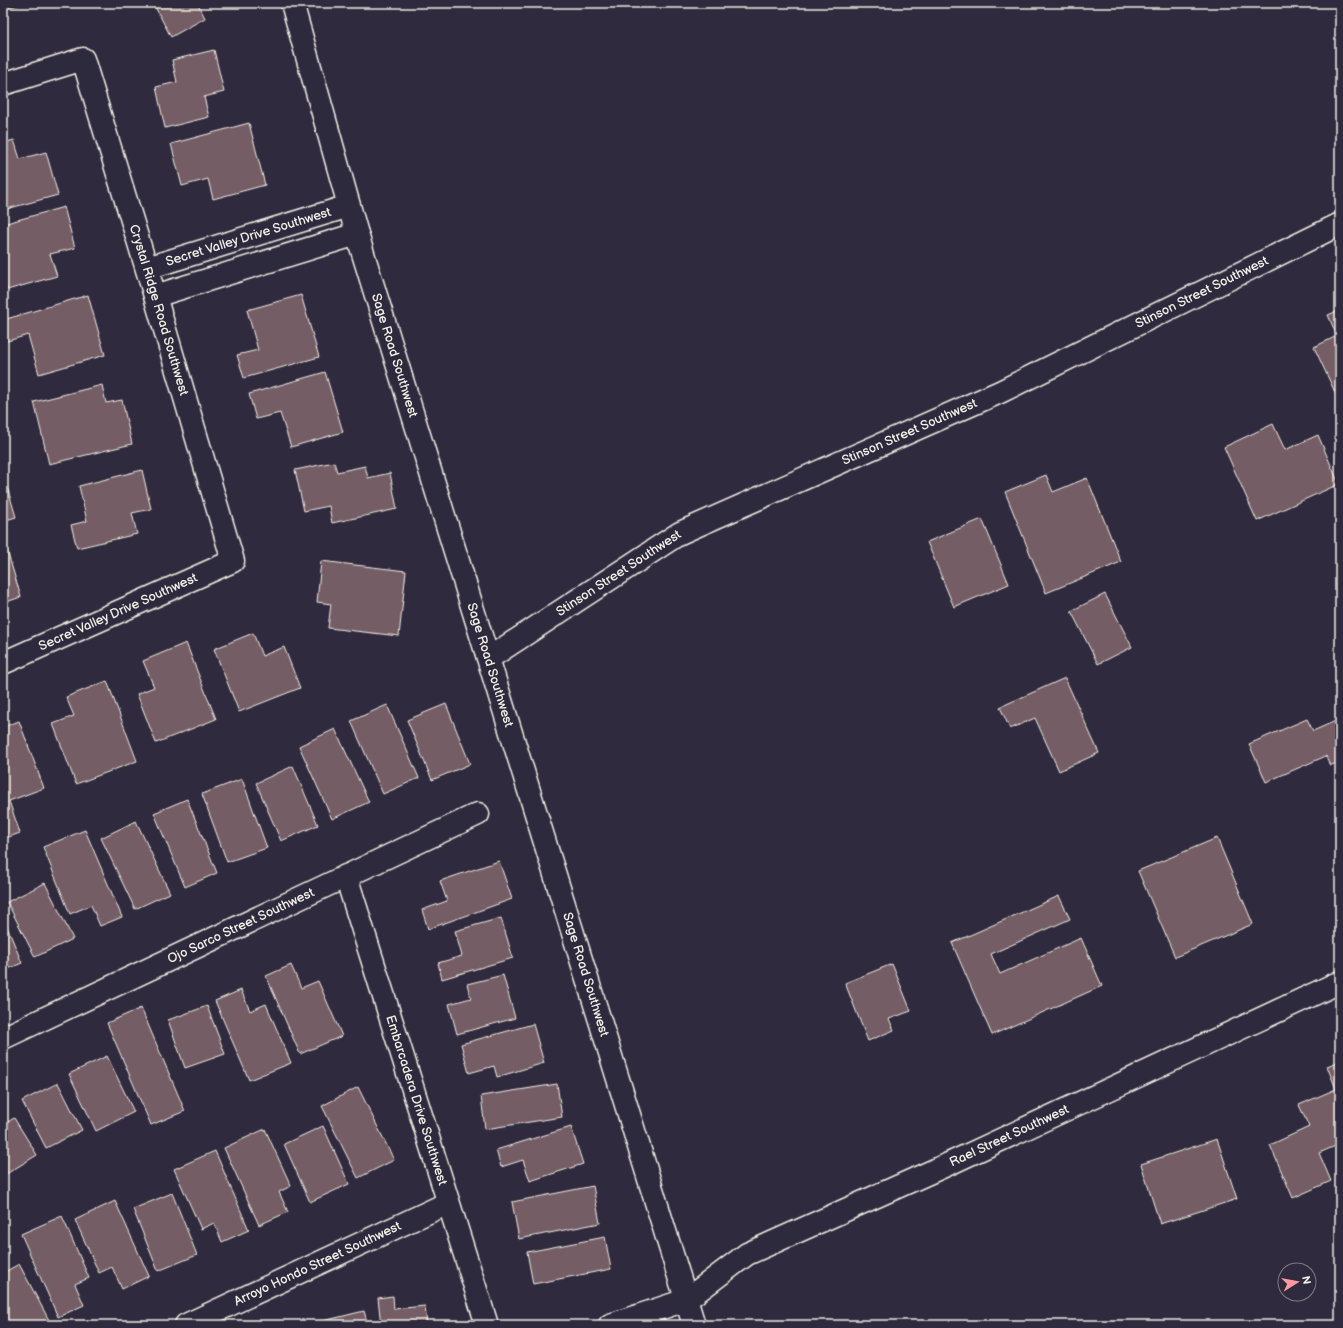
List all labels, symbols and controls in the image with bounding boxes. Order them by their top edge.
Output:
street label: Secret Valley Drive Southwest [164,204,333,270]
street label: Crystal Ridge Road Southwest [126,223,192,397]
street label: Stinson Street Southwest [1133,253,1271,332]
street label: Sage Road Southwest [368,291,421,419]
street label: Stinson Street Southwest [839,395,979,469]
street label: Stinson Street Southwest [553,526,684,620]
street label: Secret Valley Drive Southwest [36,570,200,654]
street label: Sage Road Southwest [463,601,517,729]
street label: Ojo Sarco Street Southwest [165,884,317,967]
street label: Sage Road Southwest [559,911,612,1038]
street label: Embarcadera Drive Southwest [382,1013,451,1187]
street label: Rael Street Southwest [947,1101,1071,1170]
street label: Arroyo Hondo Street Southwest [231,1218,404,1310]
north arrow [1277,1262,1317,1302]
text: N [1299,1275,1313,1285]

